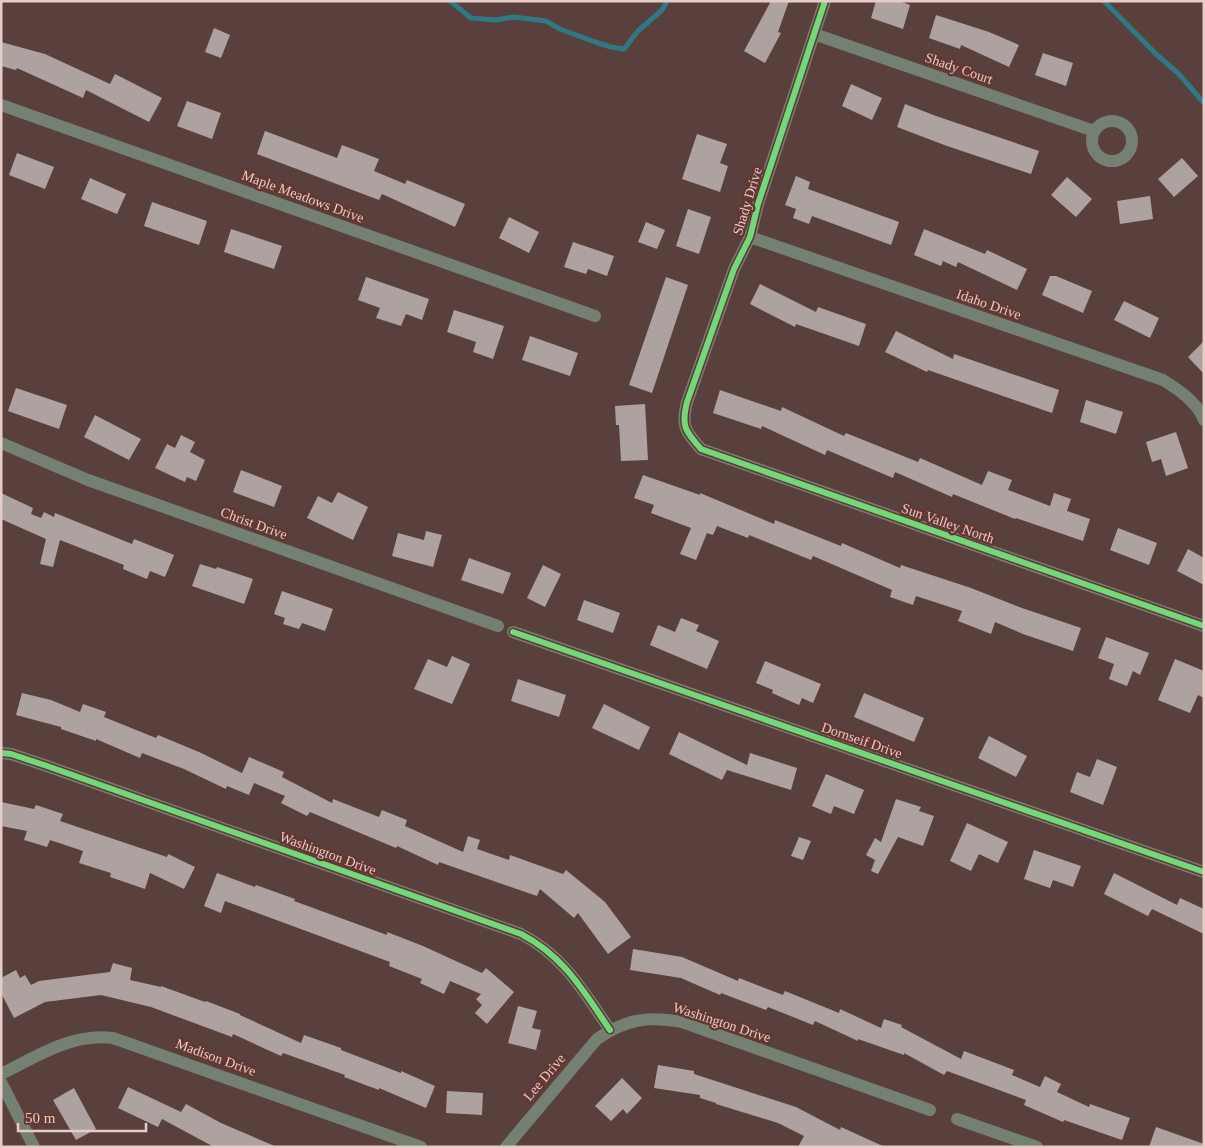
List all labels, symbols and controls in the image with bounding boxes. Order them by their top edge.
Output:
street label: Shady Court [923,50,995,87]
street label: Shady Drive [730,165,765,237]
street label: Maple Meadows Drive [240,167,366,226]
street label: Idaho Drive [955,286,1023,323]
street label: Sun Valley North [900,501,996,546]
street label: Christ Drive [219,505,289,542]
street label: Dornseif Drive [820,720,904,761]
street label: Washington Drive [277,829,378,878]
street label: Washington Drive [671,1000,773,1045]
street label: Madison Drive [174,1036,258,1079]
street label: Lee Drive [521,1051,568,1104]
scale bar [18,1100,145,1132]
text: 50 m [25,1110,56,1126]

